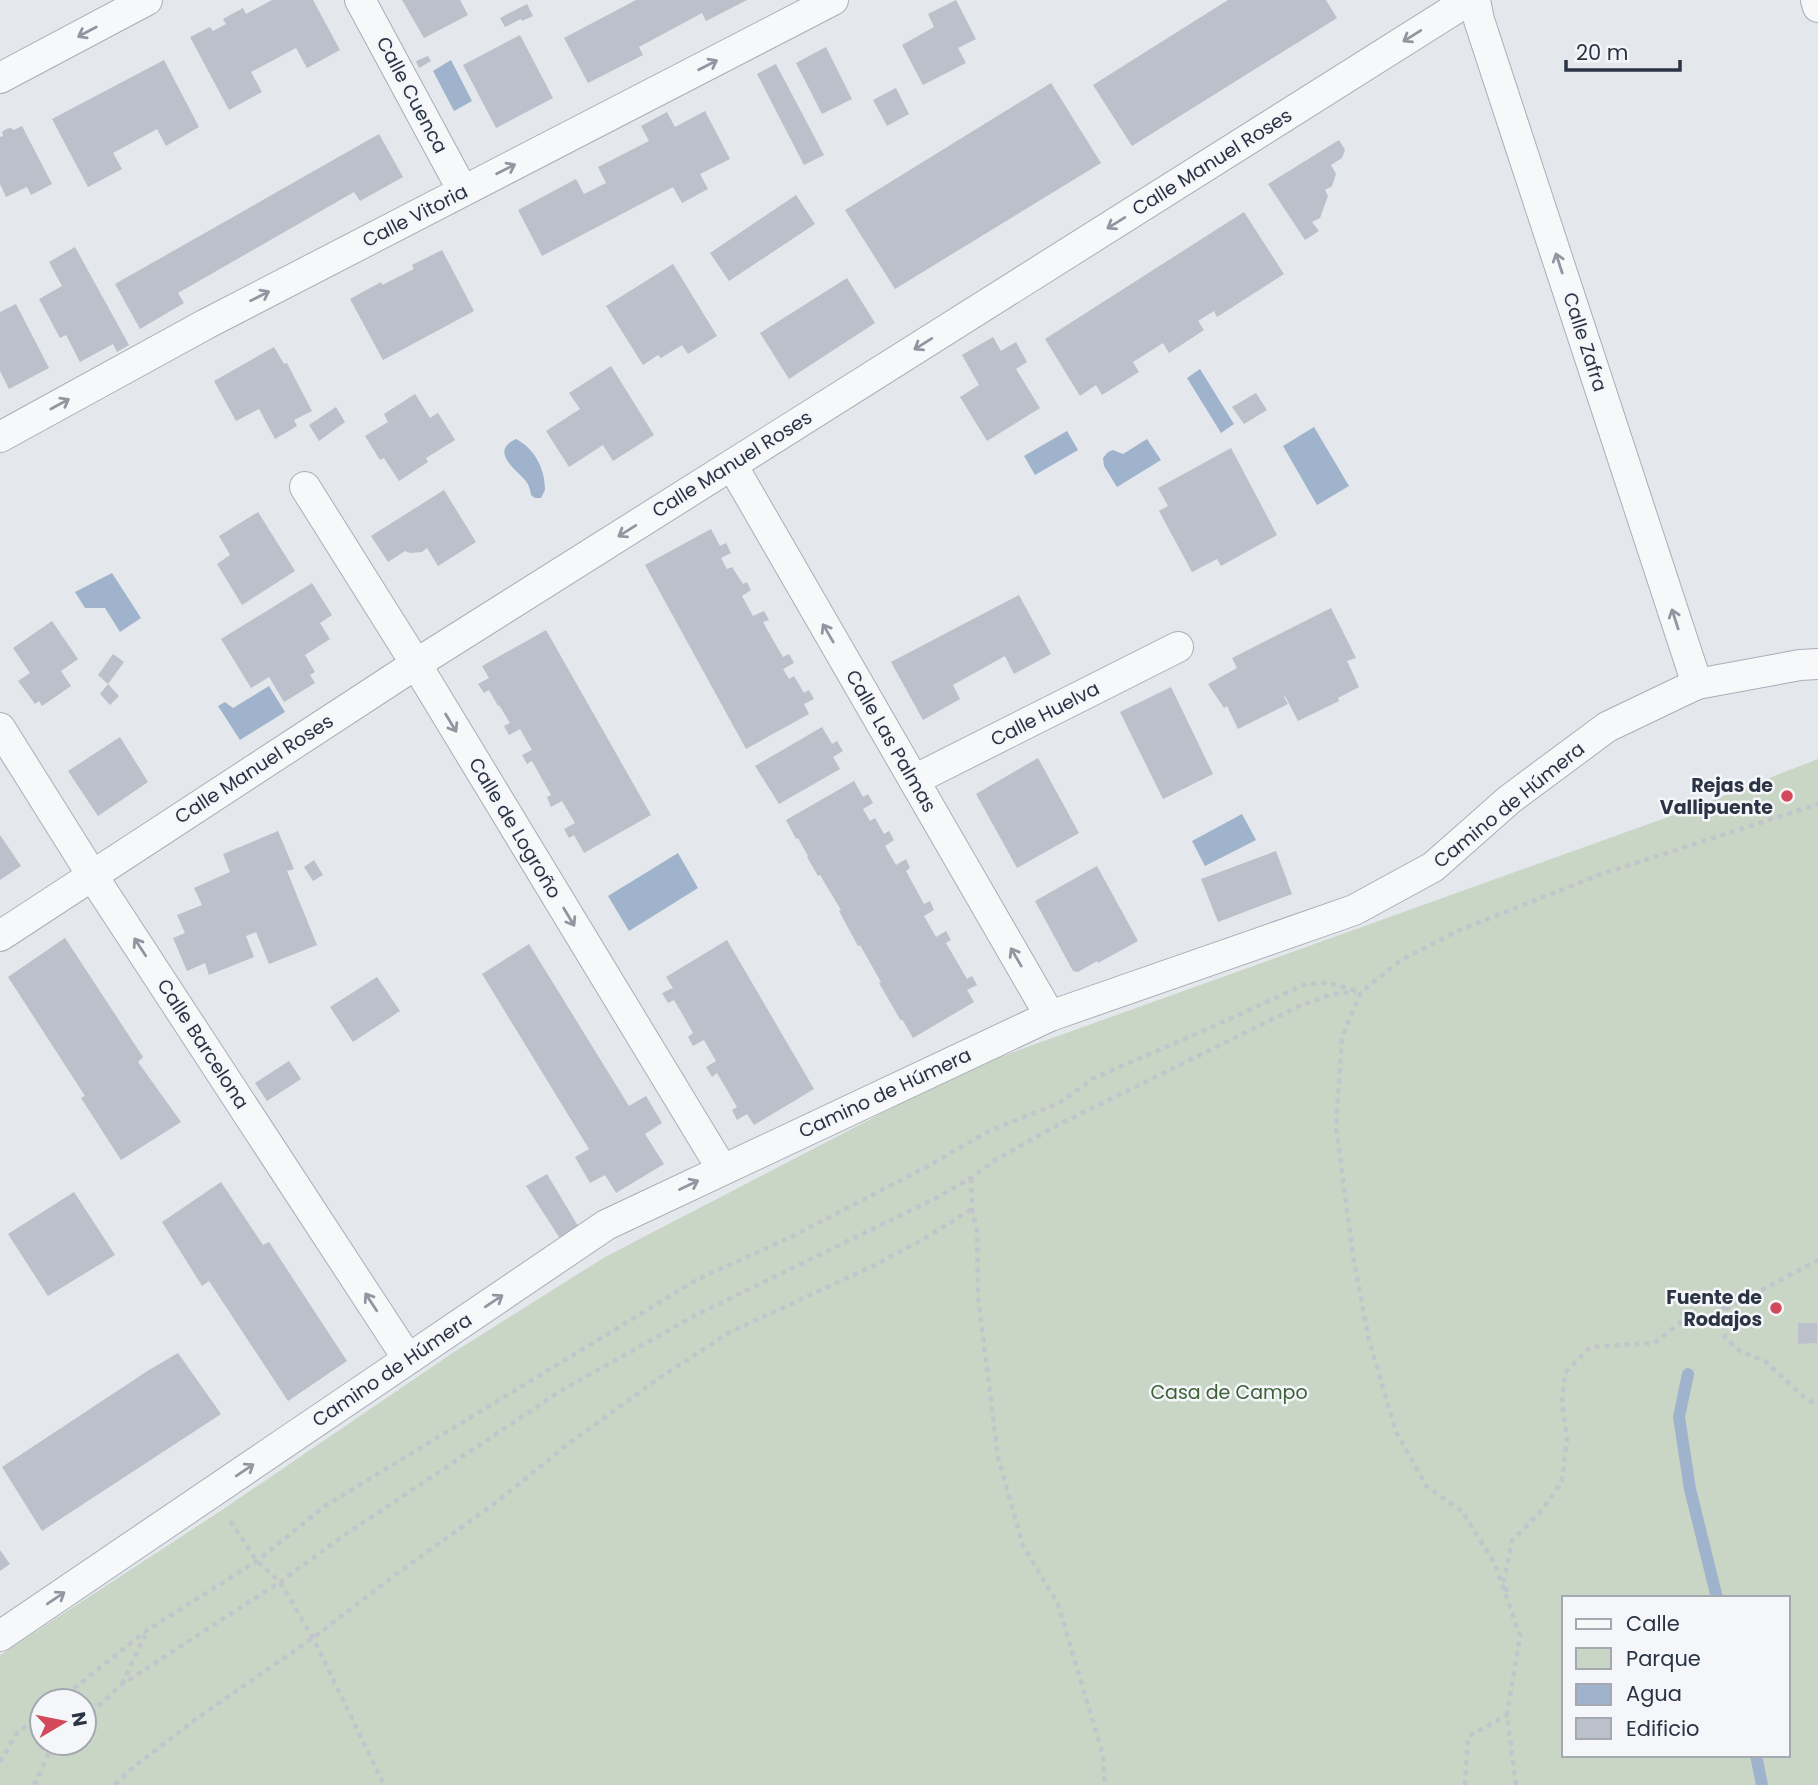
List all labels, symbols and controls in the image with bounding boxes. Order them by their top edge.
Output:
one-way arrow [77,25,97,39]
scale bar [1566,28,1680,72]
one-way arrow [1402,30,1422,44]
street label: Calle Cuenca [370,32,454,158]
text: 20 m [1576,38,1629,67]
one-way arrow [697,57,718,71]
street label: Calle Manuel Roses [1127,102,1297,222]
one-way arrow [495,162,516,175]
street label: Calle Vitoria [358,178,472,254]
one-way arrow [1106,216,1126,230]
one-way arrow [1551,252,1564,274]
one-way arrow [249,289,270,302]
street label: Calle Zafra [1556,289,1614,395]
one-way arrow [914,337,933,352]
one-way arrow [49,397,70,410]
street label: Calle Manuel Roses [647,404,817,524]
one-way arrow [617,524,637,538]
one-way arrow [1668,608,1681,630]
one-way arrow [821,623,835,643]
street label: Calle Las Palmas [839,665,943,817]
street label: Calle Huelva [986,675,1104,753]
street label: Calle Manuel Roses [169,708,339,830]
one-way arrow [444,712,458,732]
street label: Camino de Húmera [1428,736,1590,874]
street label: Calle de Logroño [462,752,568,904]
place label: Rejas de Vallipuente [1660,772,1773,821]
marker: Rejas de Vallipuente [1779,788,1795,804]
one-way arrow [562,907,576,927]
one-way arrow [133,938,147,958]
one-way arrow [1009,947,1022,968]
street label: Calle Barcelona [151,974,255,1114]
street label: Camino de Húmera [794,1041,976,1145]
one-way arrow [678,1178,699,1191]
place label: Fuente de Rodajos [1666,1284,1762,1333]
one-way arrow [364,1293,378,1313]
one-way arrow [484,1294,503,1308]
marker: Fuente de Rodajos [1768,1300,1784,1316]
street label: Camino de Húmera [307,1306,477,1434]
park label: Casa de Campo [1150,1379,1308,1406]
one-way arrow [234,1463,254,1477]
one-way arrow [46,1590,66,1604]
legend [1562,1596,1790,1757]
text: Calle [1626,1609,1680,1638]
text: Parque [1626,1644,1701,1673]
text: Agua [1626,1679,1682,1708]
north arrow [28,1687,98,1757]
text: N [65,1710,94,1729]
text: Edificio [1626,1714,1700,1743]

